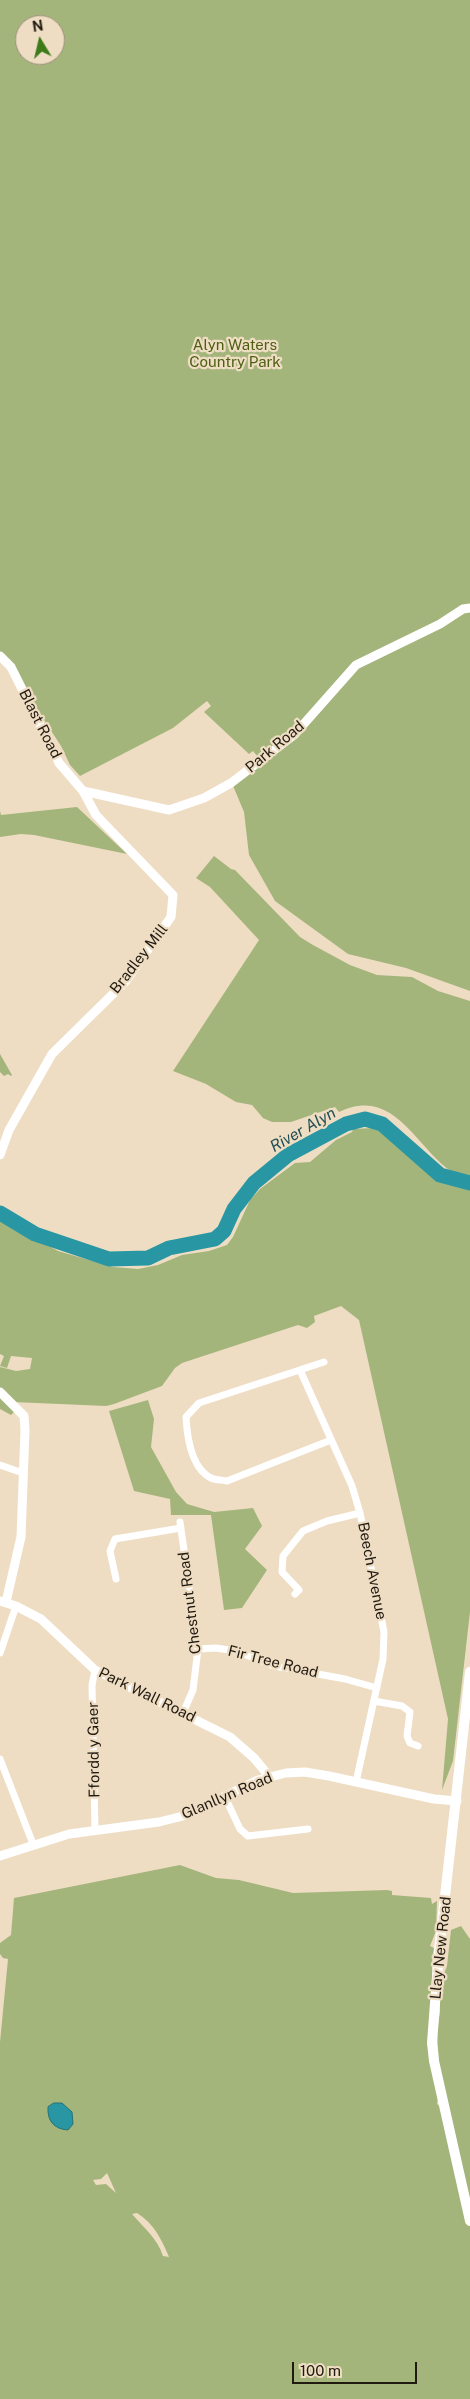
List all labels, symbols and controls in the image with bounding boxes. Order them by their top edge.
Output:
north arrow [15,15,65,65]
text: N [31,17,44,35]
park label: Alyn Waters Country Park [189,336,281,371]
street label: Blast Road [15,686,65,762]
street label: Park Road [242,717,308,777]
street label: Bradley Mill [106,921,172,997]
water label: River Alyn [267,1103,339,1157]
street label: Beech Avenue [354,1521,390,1621]
street label: Chestnut Road [175,1551,205,1655]
street label: Fir Tree Road [226,1642,320,1682]
street label: Park Wall Road [96,1664,198,1726]
street label: Ffordd y Gaer [84,1702,104,1798]
street label: Glanllyn Road [179,1769,275,1823]
street label: Llay New Road [427,1896,455,2000]
scale bar [295,2352,420,2384]
text: 100 m [300,2362,341,2379]

